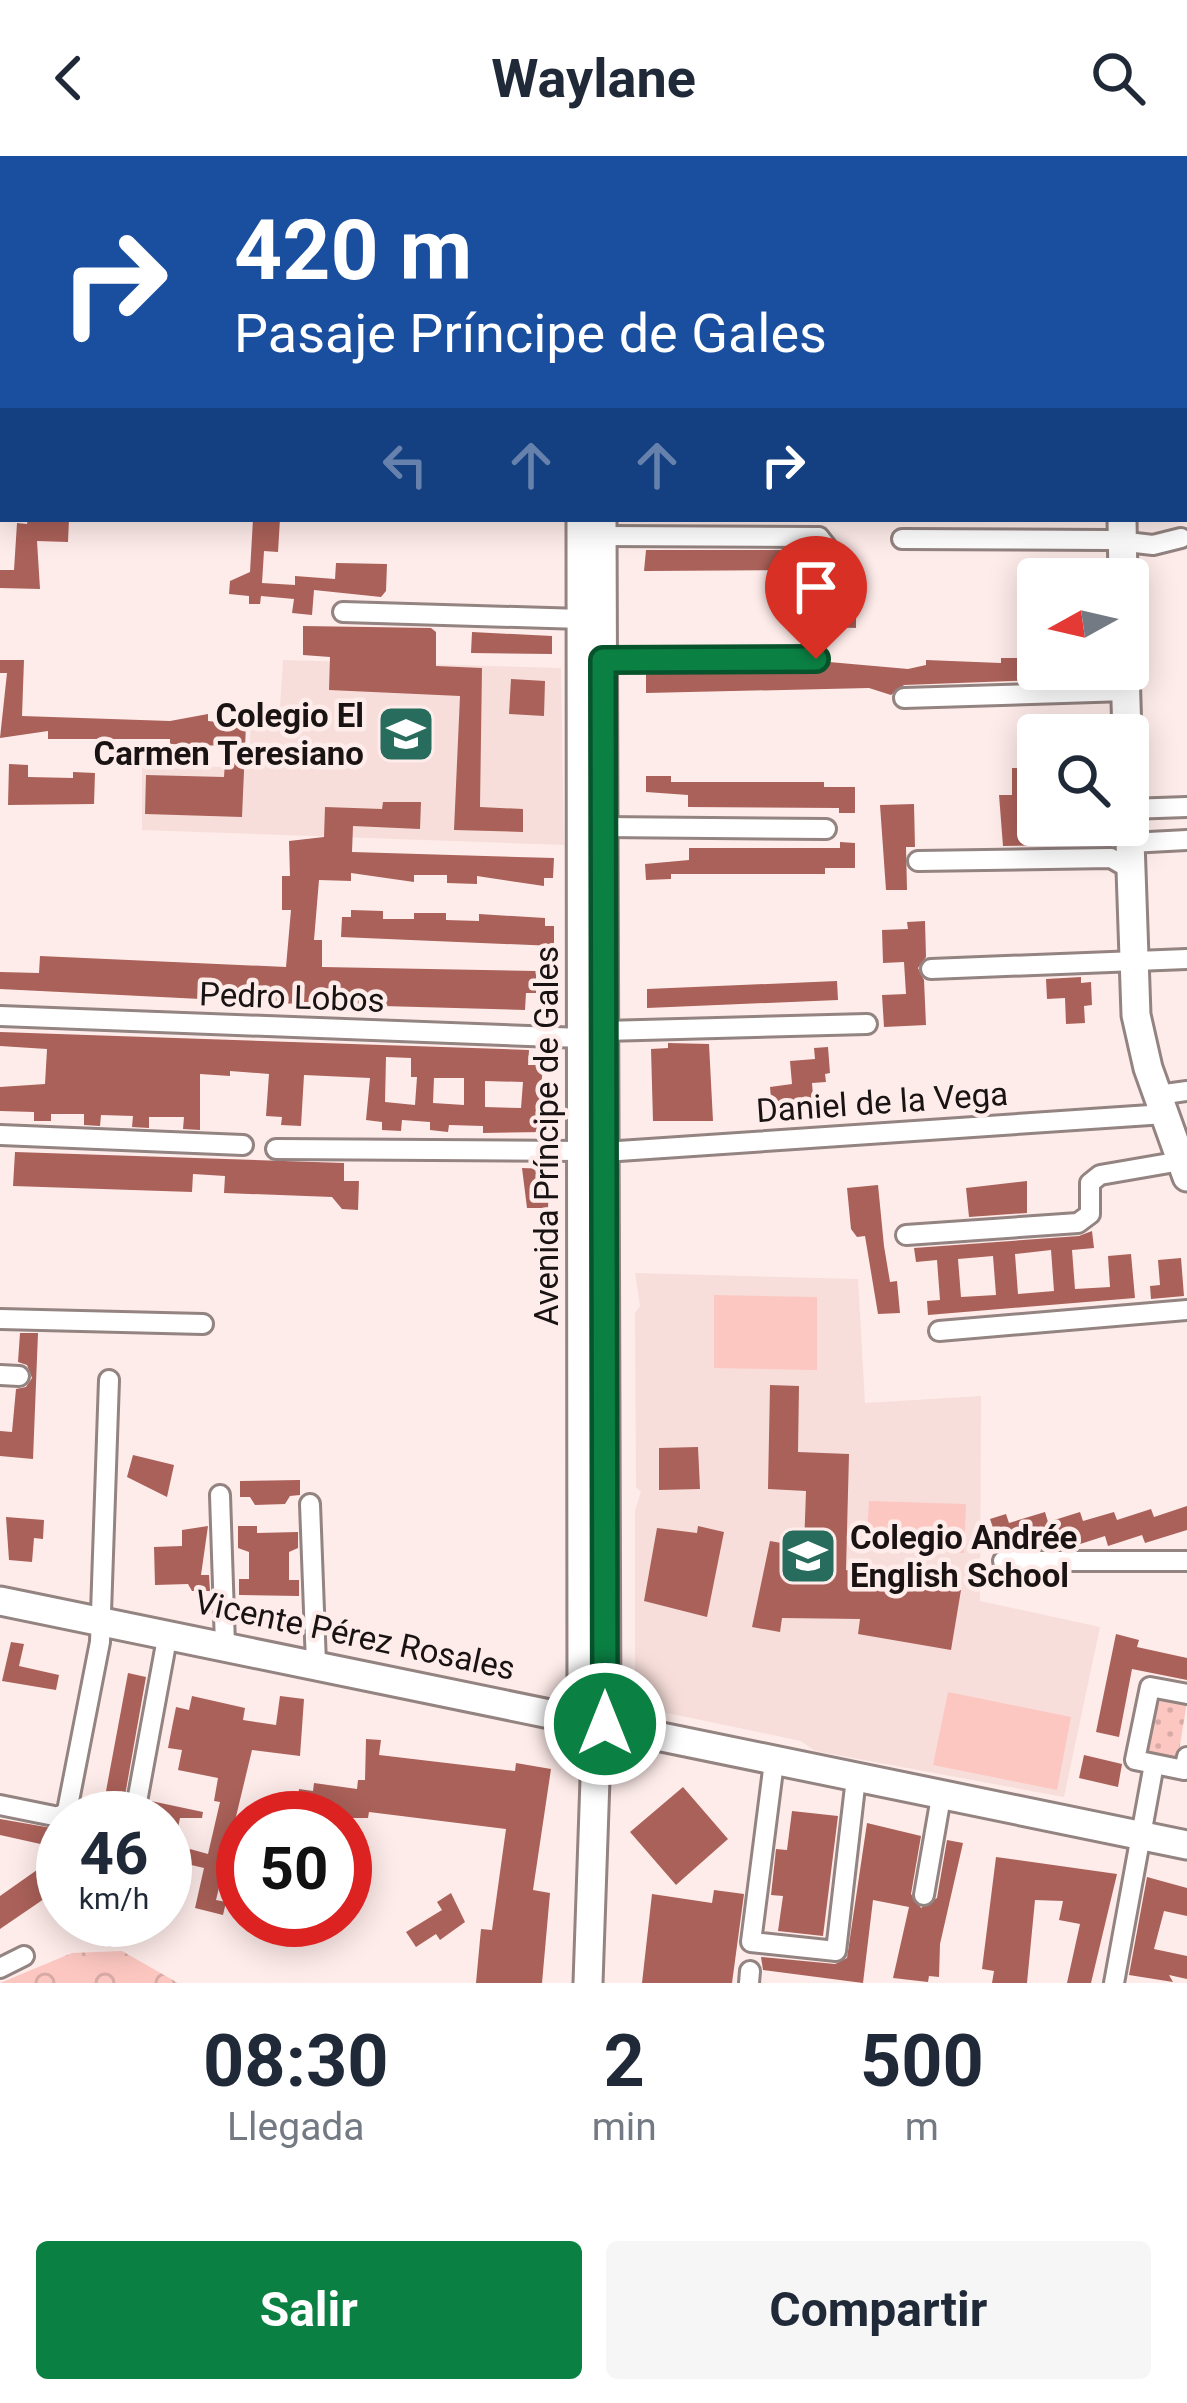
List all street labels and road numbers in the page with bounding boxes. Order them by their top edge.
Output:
street label: Avenida Príncipe de Gales [527,946,566,1326]
street label: Pedro Lobos [199,974,385,1020]
street label: Daniel de la Vega [755,1074,1009,1130]
street label: Vicente Pérez Rosales [191,1582,519,1688]

